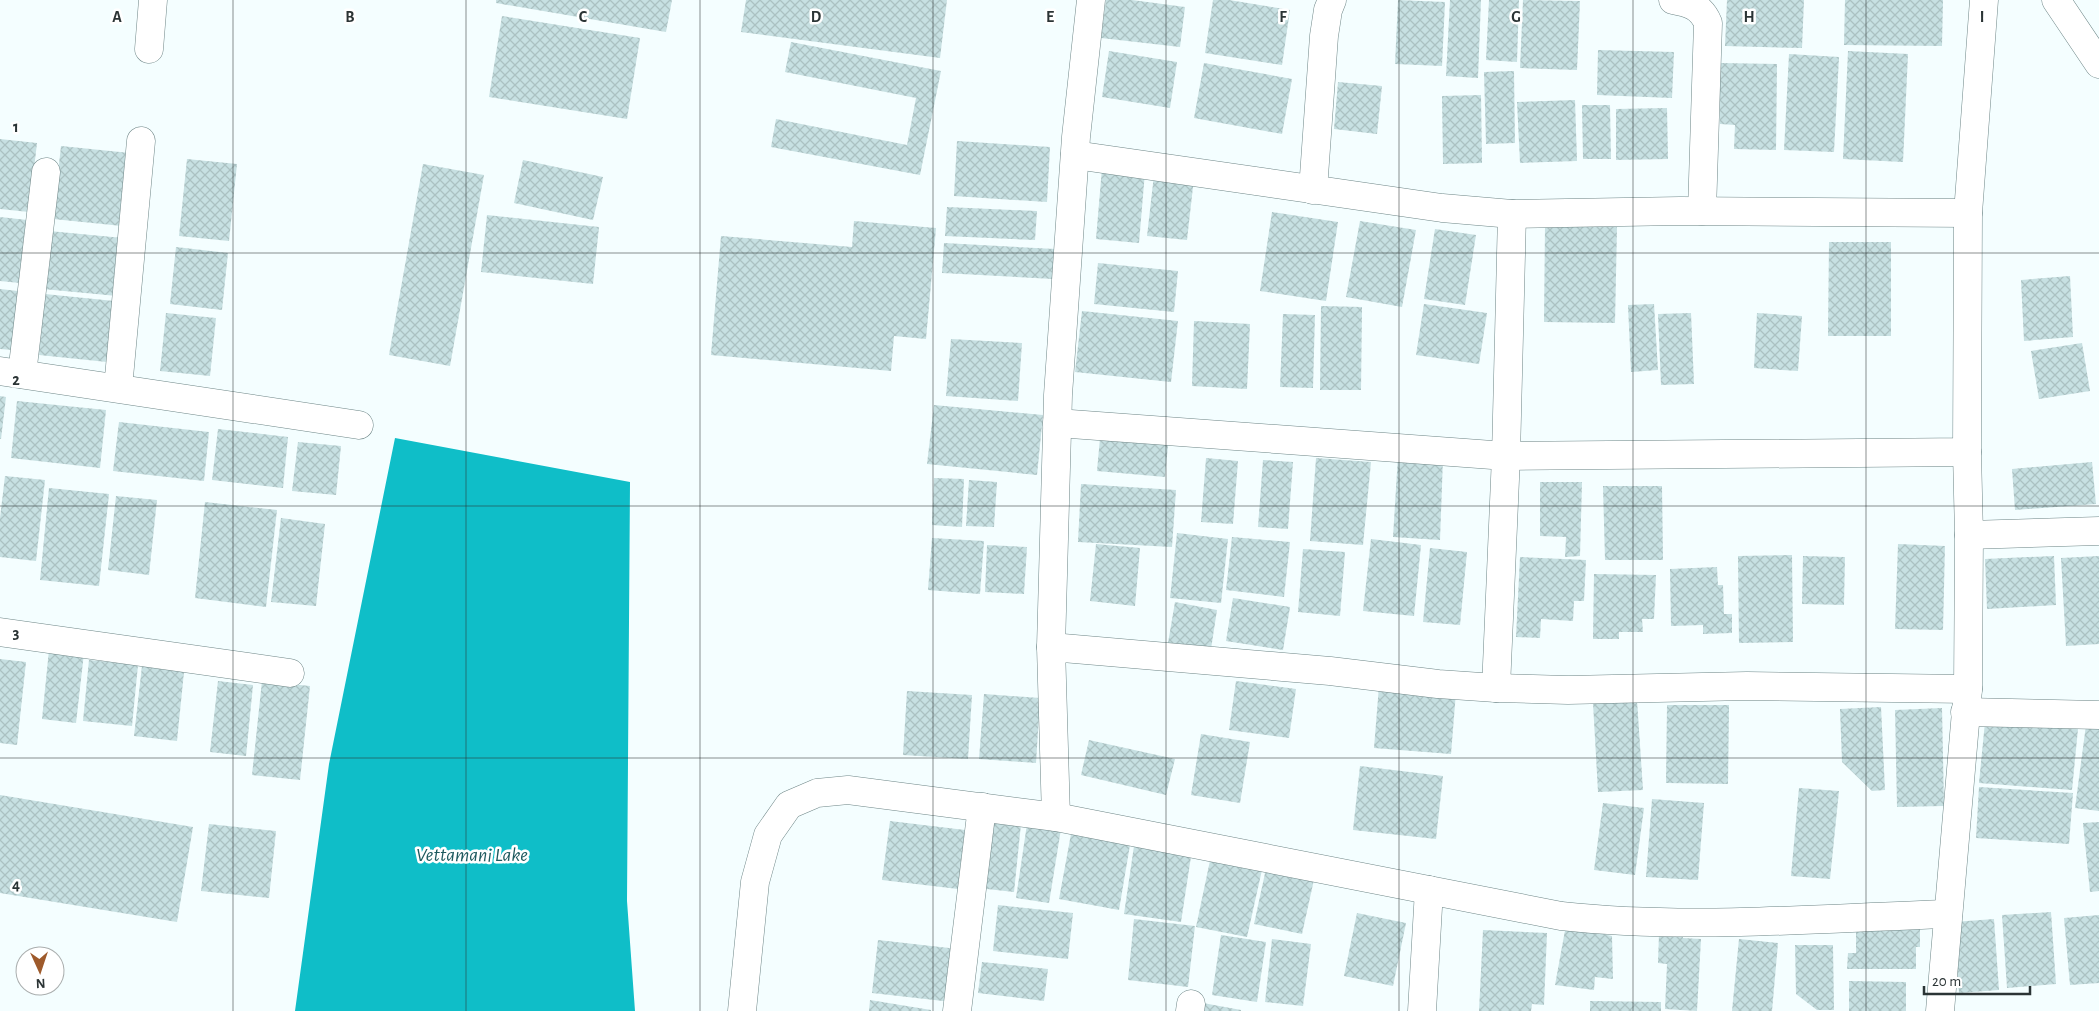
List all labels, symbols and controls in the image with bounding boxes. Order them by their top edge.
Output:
text: A [112,9,122,25]
text: B [345,9,355,25]
text: C [579,9,588,25]
text: D [811,9,822,25]
text: E [1046,9,1054,25]
text: F [1279,9,1287,25]
text: G [1511,9,1521,25]
text: H [1743,9,1755,25]
text: I [1980,9,1984,25]
text: 1 [13,119,19,135]
text: 2 [12,372,20,388]
text: 3 [13,625,20,641]
water label: Vettamani Lake [416,845,528,865]
text: 4 [12,877,20,893]
north arrow [15,946,65,996]
scale bar [1924,964,2030,996]
text: 20 m [1932,974,1961,989]
text: N [35,976,46,990]

